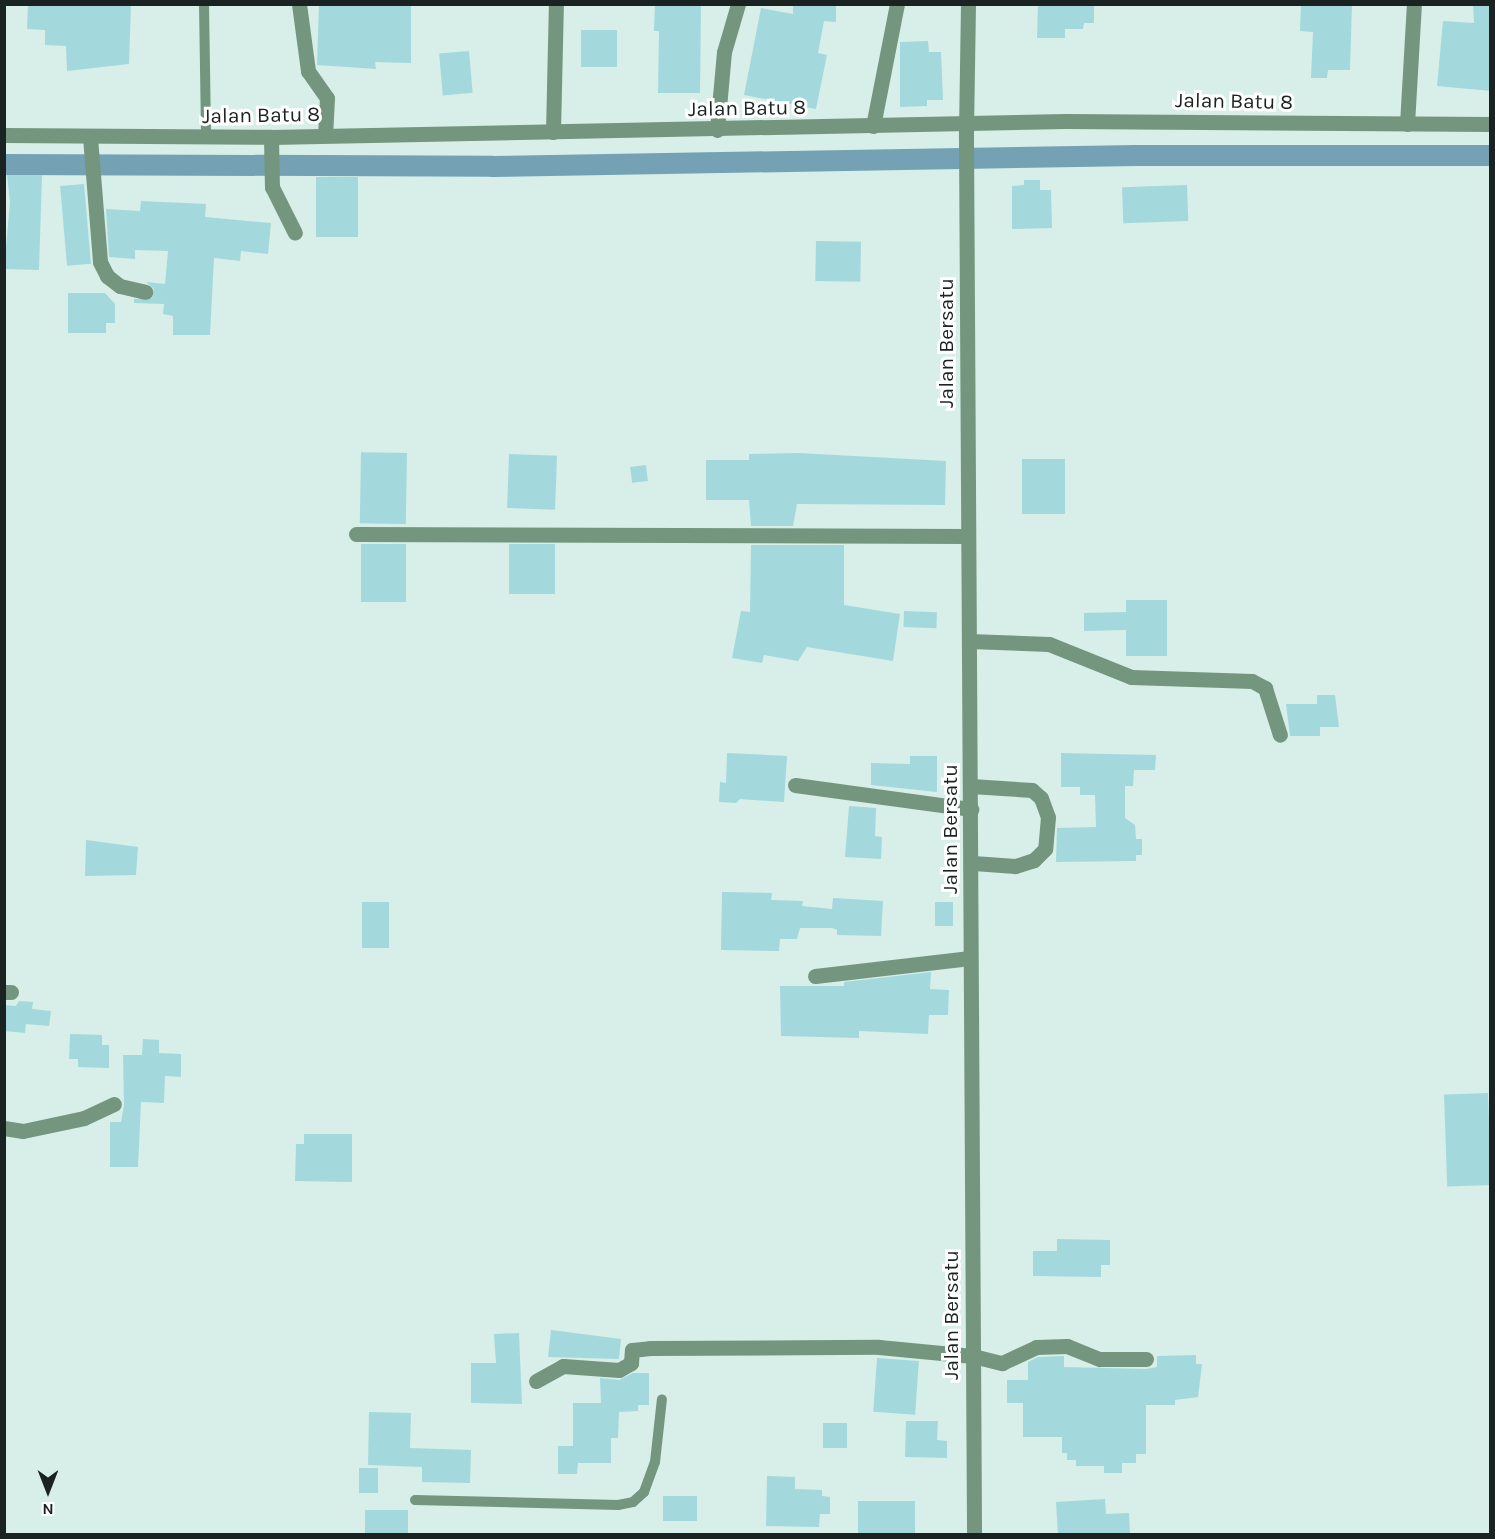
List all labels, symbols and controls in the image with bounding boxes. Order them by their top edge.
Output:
street label: Jalan Batu 8 [1175,87,1293,115]
street label: Jalan Batu 8 [688,94,806,122]
street label: Jalan Batu 8 [202,101,320,129]
street label: Jalan Bersatu [933,278,959,408]
street label: Jalan Bersatu [937,764,963,894]
street label: Jalan Bersatu [938,1250,964,1380]
north arrow [18,1461,78,1521]
text: N [42,1500,54,1519]

